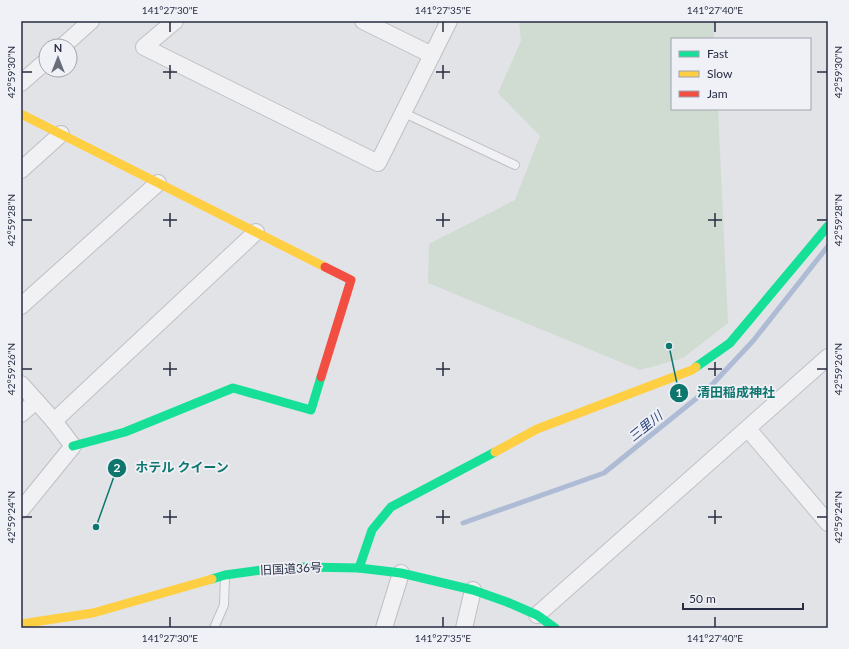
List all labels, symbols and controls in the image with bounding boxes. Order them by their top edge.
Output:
text: 141°27'30"E [142,4,198,16]
text: 141°27'35"E [415,4,471,16]
text: 141°27'40"E [687,4,743,16]
north arrow [38,38,78,78]
legend [671,38,811,110]
text: N [54,41,62,54]
text: 42°59'30"N [5,46,17,98]
text: Fast [707,46,729,61]
text: 42°59'30"N [832,46,844,98]
text: Slow [707,66,733,81]
text: Jam [707,86,728,101]
text: 42°59'28"N [5,194,17,246]
text: 42°59'28"N [832,194,844,246]
text: 42°59'26"N [5,343,17,395]
text: 42°59'26"N [832,343,844,395]
callout: 清田稲成神社 [669,380,783,405]
text: 清田稲成神社 [697,384,775,400]
text: 1 [676,385,683,400]
water label: 三里川 [625,406,667,444]
callout: ホテル クイーン [107,455,237,480]
text: ホテル クイーン [135,459,229,475]
text: 2 [114,460,121,475]
text: 42°59'24"N [5,491,17,543]
text: 42°59'24"N [832,491,844,543]
street label: 旧国道36号 [260,559,322,578]
scale bar [683,585,803,611]
text: 50 m [689,591,716,606]
text: 141°27'30"E [142,632,198,644]
text: 141°27'35"E [415,632,471,644]
text: 141°27'40"E [687,632,743,644]

